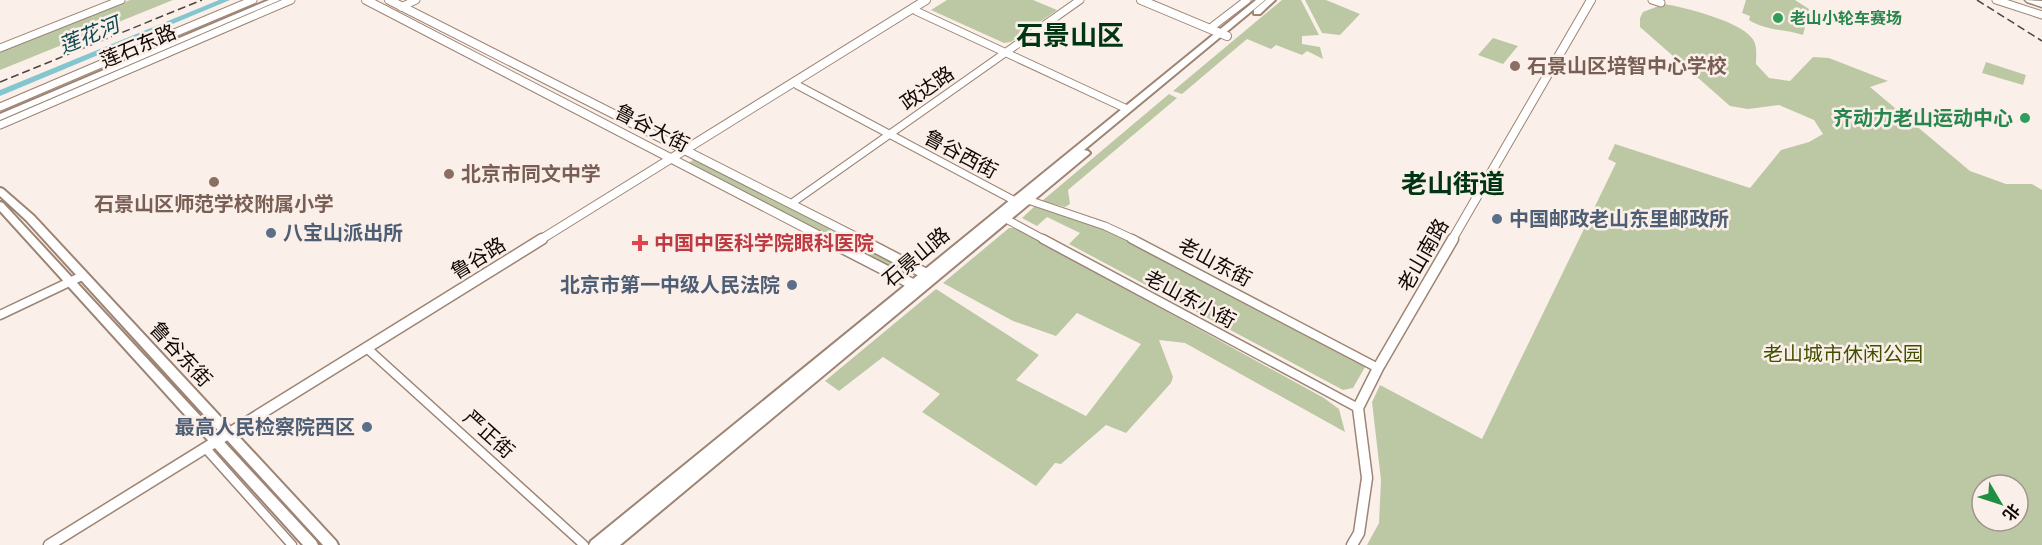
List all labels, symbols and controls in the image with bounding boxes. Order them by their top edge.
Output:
place label: 老山小轮车赛场 [1790,7,1902,30]
water label: 莲花河 [54,8,127,60]
marker: 老山小轮车赛场 [1771,11,1785,25]
street label: 莲石东路 [96,17,180,75]
district label: 石景山区 [1016,17,1124,54]
place label: 石景山区培智中心学校 [1527,52,1727,80]
street label: 政达路 [894,59,960,117]
marker: 石景山区培智中心学校 [1508,59,1522,73]
street label: 鲁谷大街 [610,97,694,159]
place label: 齐动力老山运动中心 [1833,104,2013,132]
marker: 齐动力老山运动中心 [2018,111,2032,125]
street label: 鲁谷西街 [919,123,1003,185]
place label: 北京市同文中学 [461,160,601,188]
district label: 老山街道 [1401,166,1505,202]
marker: 北京市同文中学 [442,167,456,181]
marker: 石景山区师范学校附属小学 [207,175,221,189]
place label: 石景山区师范学校附属小学 [94,190,334,218]
place label: 中国邮政老山东里邮政所 [1509,205,1729,233]
marker: 中国邮政老山东里邮政所 [1490,212,1504,226]
street label: 老山南路 [1391,213,1455,297]
place label: 八宝山派出所 [283,219,403,247]
street label: 石景山路 [876,221,956,293]
marker: 八宝山派出所 [264,226,278,240]
place label: 中国中医科学院眼科医院 [654,229,874,257]
street label: 鲁谷路 [445,230,511,286]
street label: 老山东街 [1173,231,1257,293]
marker: 中国中医科学院眼科医院 [631,234,649,252]
street label: 老山东小街 [1139,263,1241,335]
place label: 北京市第一中级人民法院 [560,271,780,299]
marker: 北京市第一中级人民法院 [785,278,799,292]
street label: 鲁谷东街 [143,315,219,393]
park label: 老山城市休闲公园 [1763,340,1923,368]
street label: 严正街 [457,404,521,464]
place label: 最高人民检察院西区 [175,413,355,441]
marker: 最高人民检察院西区 [360,420,374,434]
north arrow [1970,473,2030,533]
text: 北 [1997,499,2025,526]

